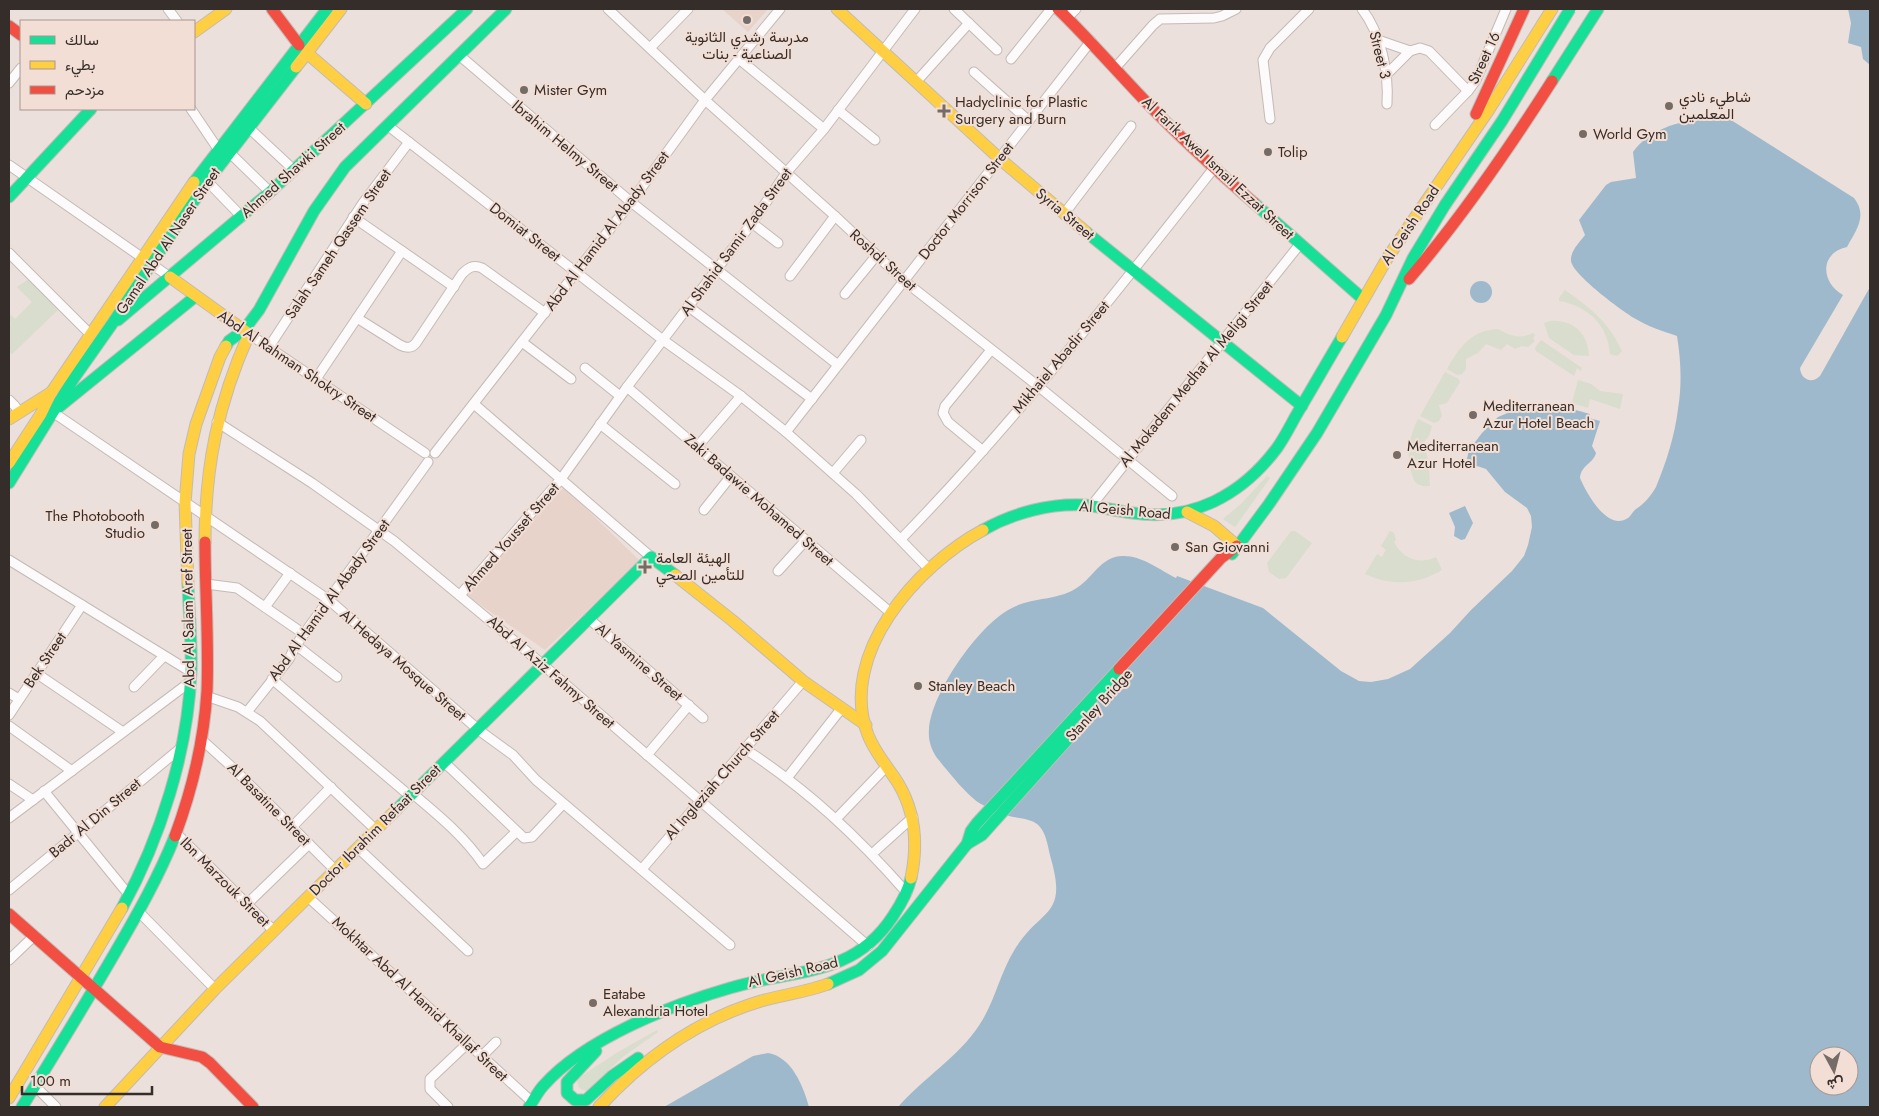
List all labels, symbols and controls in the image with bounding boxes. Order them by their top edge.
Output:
marker: مدرسة رشدي الثانوية الصناعية - بنات [741,14,753,26]
legend [20,20,195,110]
place label: مدرسة رشدي الثانوية الصناعية - بنات [685,26,809,65]
street label: Street 16 [1462,28,1506,88]
text: سالك [65,29,99,51]
street label: Street 3 [1363,29,1397,81]
text: بطيء [65,54,95,78]
text: مزدحم [65,79,104,101]
place label: Mister Gym [534,79,607,101]
marker: Mister Gym [518,84,530,96]
place label: شاطيء نادي المعلمين [1679,86,1751,125]
place label: Hadyclinic for Plastic Surgery and Burn [955,91,1088,130]
street label: Al Farik Awel Ismail Ezzat Street [1137,91,1299,245]
street label: Ibrahim Helmy Street [507,95,623,197]
marker: شاطيء نادي المعلمين [1663,100,1675,112]
marker: Hadyclinic for Plastic Surgery and Burn [937,104,951,118]
street label: Ahmed Shawki Street [236,117,351,223]
place label: World Gym [1593,123,1667,145]
marker: World Gym [1577,128,1589,140]
street label: Doctor Morrison Street [913,137,1019,264]
place label: Tolip [1278,141,1308,163]
street label: Abd Al Hamid Al Abady Street [540,146,675,315]
marker: Tolip [1262,146,1274,158]
street label: Gamal Abd Al Naser Street [110,163,226,319]
street label: Al Shahid Samir Zada Street [675,163,797,321]
street label: Salah Sameh Qassem Street [280,164,397,323]
street label: Al Geish Road [1375,181,1445,269]
street label: Syria Street [1031,183,1100,246]
street label: Domiat Street [485,197,566,267]
street label: Roshdi Street [845,224,922,296]
street label: Al Mokadem Medhat Al Meligi Street [1114,276,1278,472]
street label: Mikhaiel Abadir Street [1007,296,1115,418]
street label: Abd Al Rahman Shokry Street [213,304,381,428]
place label: Mediterranean Azur Hotel Beach [1483,395,1594,434]
marker: Mediterranean Azur Hotel Beach [1467,409,1479,421]
street label: Zaki Badawie Mohamed Street [679,429,839,571]
place label: Mediterranean Azur Hotel [1407,435,1499,474]
marker: Mediterranean Azur Hotel [1391,449,1403,461]
street label: Ahmed Youssef Street [458,478,565,596]
street label: Al Geish Road [1078,495,1172,525]
place label: The Photobooth Studio [45,505,145,544]
street label: Abd Al Hamid Al Abady Street [263,514,395,685]
marker: The Photobooth Studio [149,519,161,531]
street label: Abd Al Salam Aref Street [176,528,200,688]
place label: San Giovanni [1185,536,1270,558]
marker: San Giovanni [1169,541,1181,553]
place label: الهيئة العامة للتأمين الصحي [656,547,745,588]
marker: الهيئة العامة للتأمين الصحي [638,560,652,574]
street label: Al Hedaya Mosque Street [335,604,471,726]
street label: Abd Al Aziz Fahmy Street [482,610,620,734]
street label: Al Yasmine Street [590,618,688,706]
street label: Bek Street [18,627,72,692]
street label: Stanley Bridge [1060,664,1138,746]
place label: Stanley Beach [928,675,1015,697]
marker: Stanley Beach [912,680,924,692]
street label: Al Ingleziah Church Street [659,705,785,845]
street label: Al Basatine Street [222,757,316,851]
street label: Doctor Ibrahim Refaat Street [304,759,446,901]
street label: Badr Al Din Street [44,773,146,863]
street label: Ibn Marzouk Street [175,832,275,932]
street label: Mokhtar Abd Al Hamid Khallaf Street [327,911,513,1087]
street label: Al Geish Road [746,951,840,993]
place label: Eatabe Alexandria Hotel [603,983,708,1022]
marker: Eatabe Alexandria Hotel [587,997,599,1009]
north arrow [1809,1046,1859,1096]
scale bar [22,1064,152,1096]
text: 100 m [30,1070,71,1092]
text: ش [1826,1073,1845,1095]

